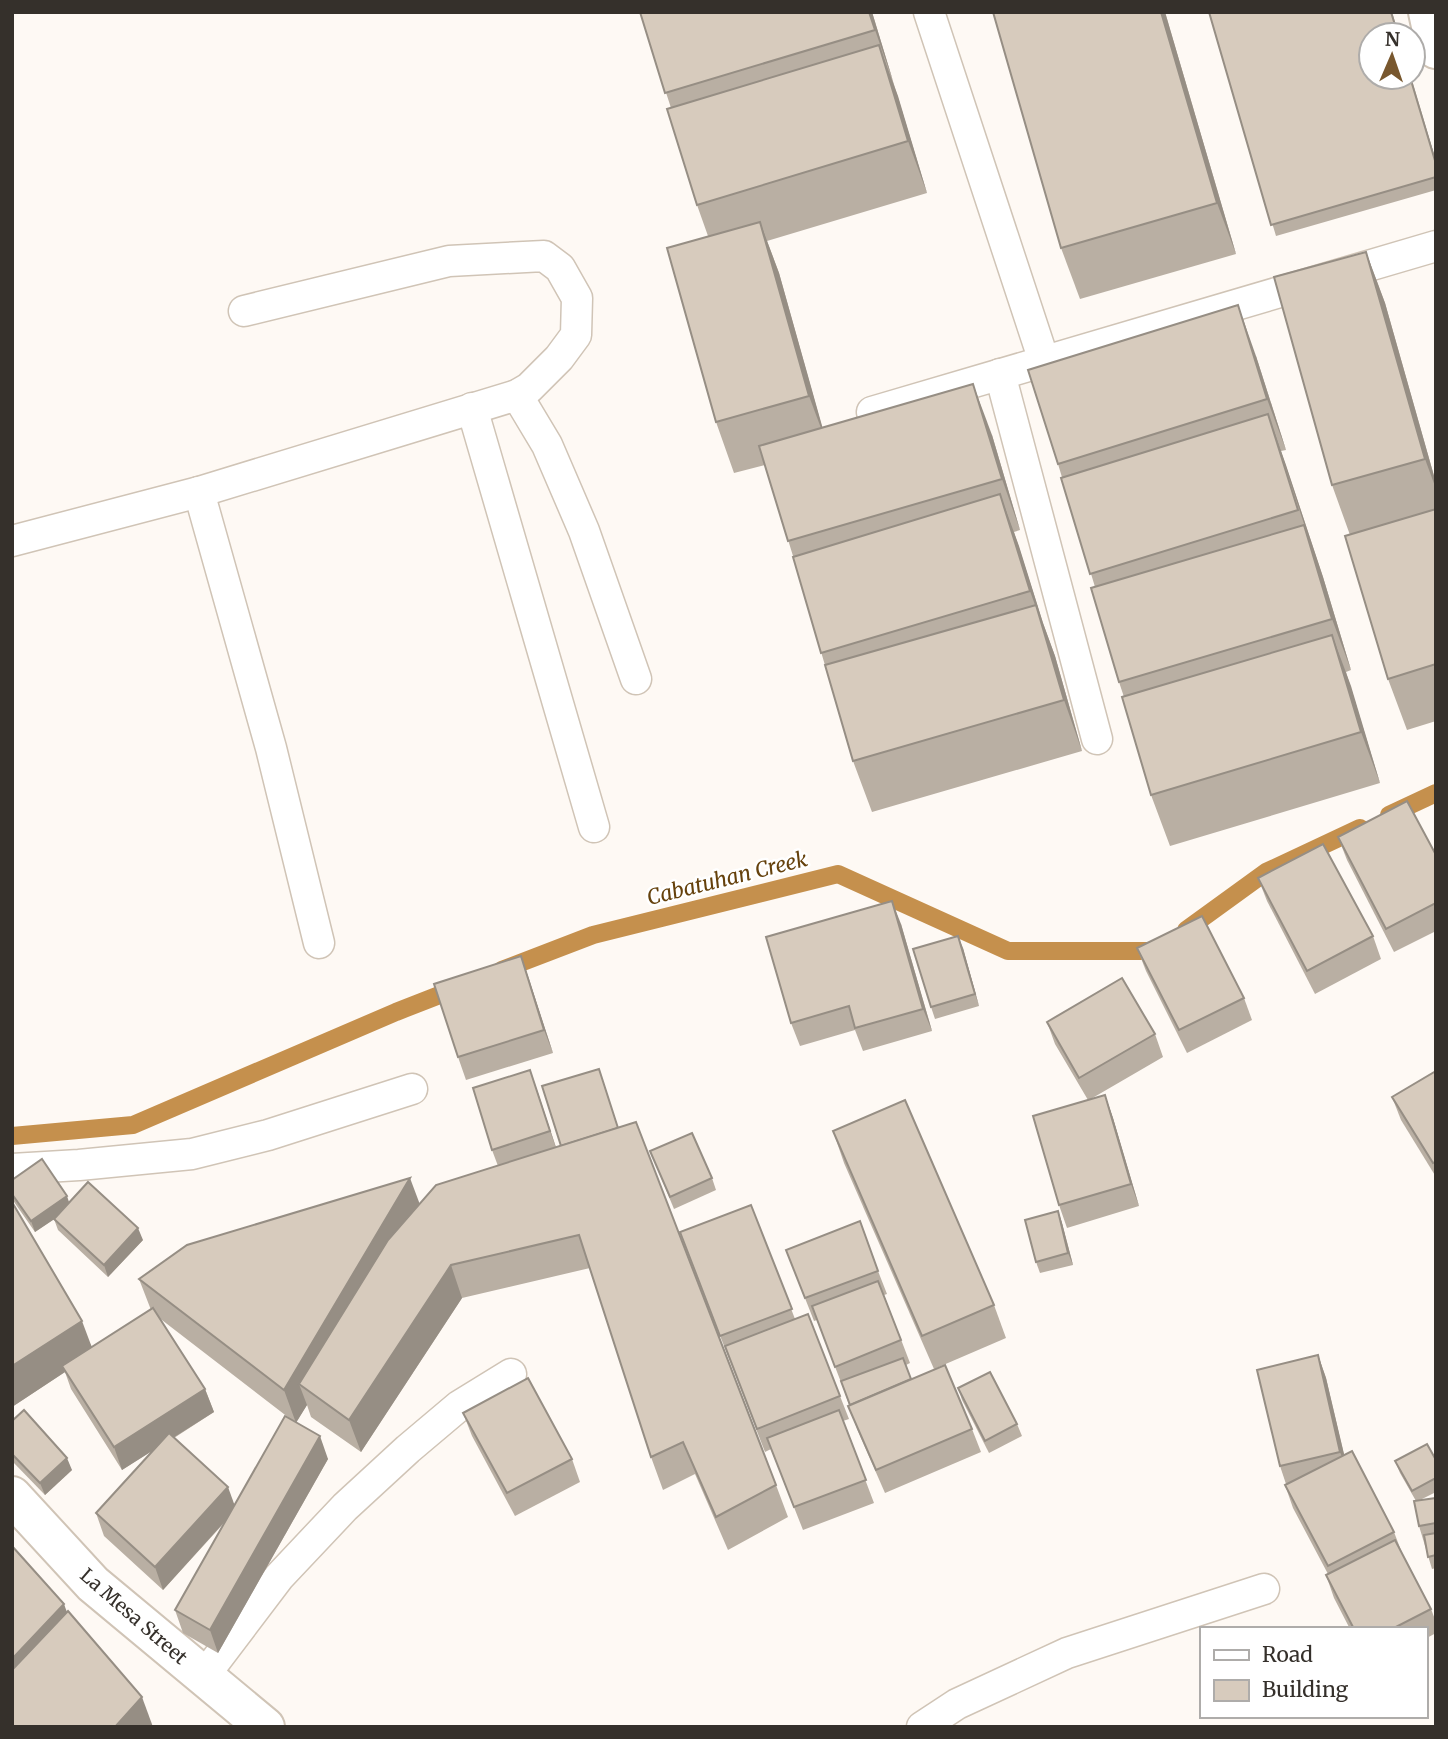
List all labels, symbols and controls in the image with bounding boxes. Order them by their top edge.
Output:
north arrow [1357,21,1427,91]
text: N [1385,27,1401,51]
water label: Cabatuhan Creek [644,845,810,911]
street label: La Mesa Street [75,1563,193,1670]
legend [1200,1627,1427,1718]
text: Road [1262,1641,1313,1668]
text: Building [1262,1676,1349,1703]

